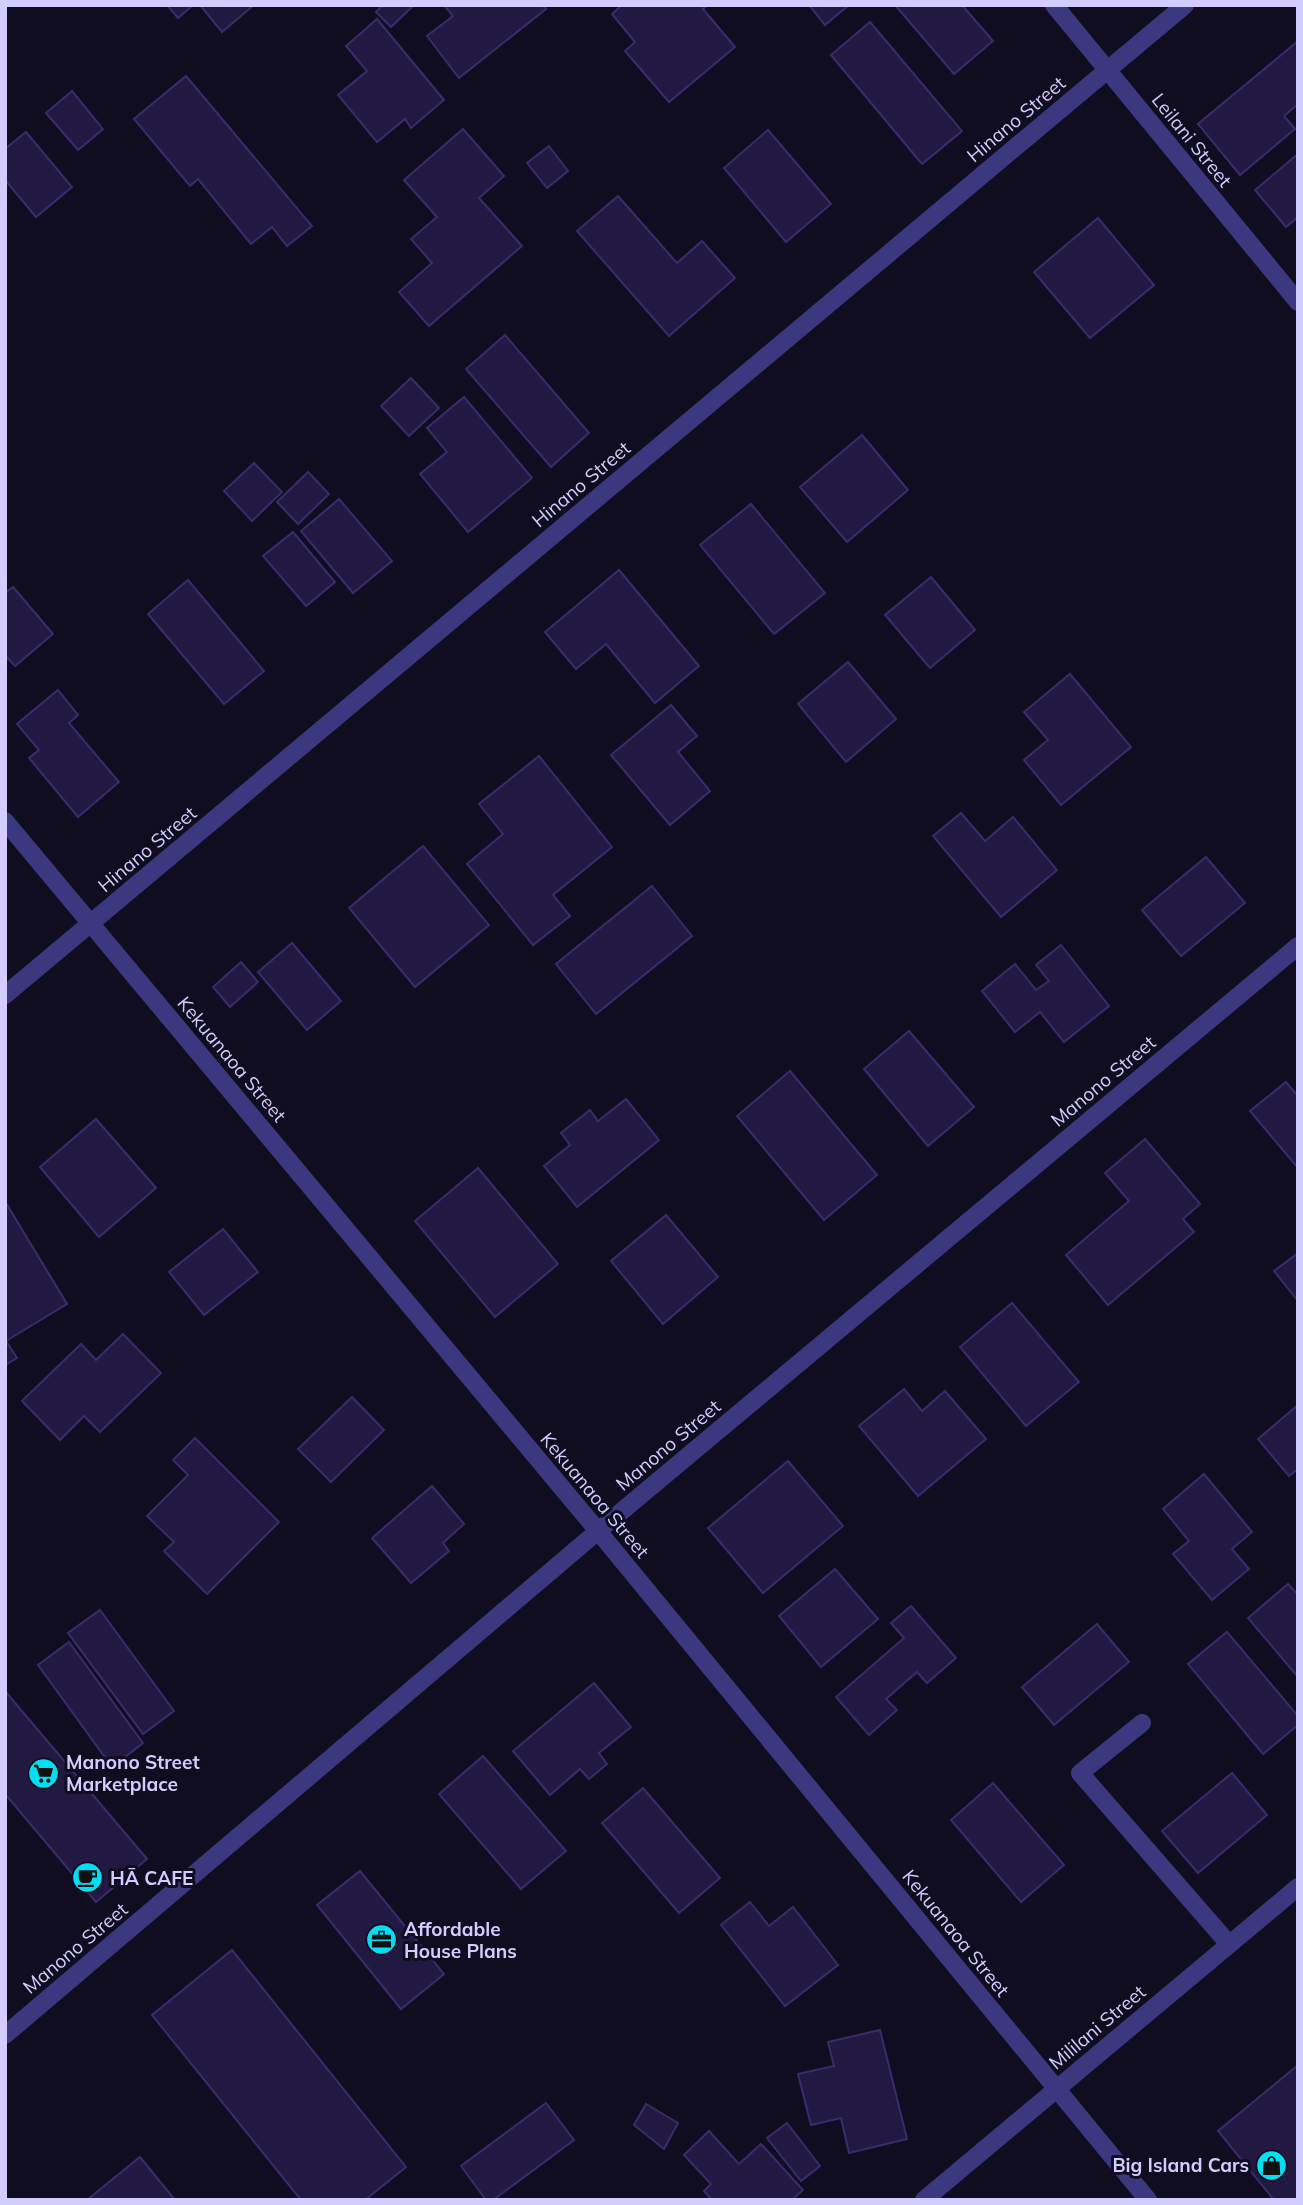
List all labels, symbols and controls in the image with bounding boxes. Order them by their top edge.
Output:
street label: Hinano Street [962,71,1070,167]
street label: Leilani Street [1147,88,1237,192]
street label: Hinano Street [527,436,635,532]
street label: Hinano Street [93,801,201,897]
street label: Kekuanaoa Street [172,991,292,1127]
street label: Manono Street [1046,1030,1160,1132]
street label: Manono Street [611,1394,725,1496]
street label: Kekuanaoa Street [535,1427,655,1563]
place label: Manono Street Marketplace [66,1750,200,1796]
supermarket icon: Manono Street Marketplace [26,1756,60,1790]
cafe icon: HĀ CAFE [70,1861,104,1895]
street label: Kekuanaoa Street [897,1865,1015,2002]
place label: HĀ CAFE [110,1866,193,1890]
street label: Manono Street [18,1897,132,1999]
place label: Affordable House Plans [404,1917,517,1963]
office icon: Affordable House Plans [364,1923,398,1957]
street label: Mililani Street [1044,1979,1151,2074]
shop icon: Big Island Cars [1255,2148,1289,2182]
place label: Big Island Cars [1112,2153,1249,2177]

